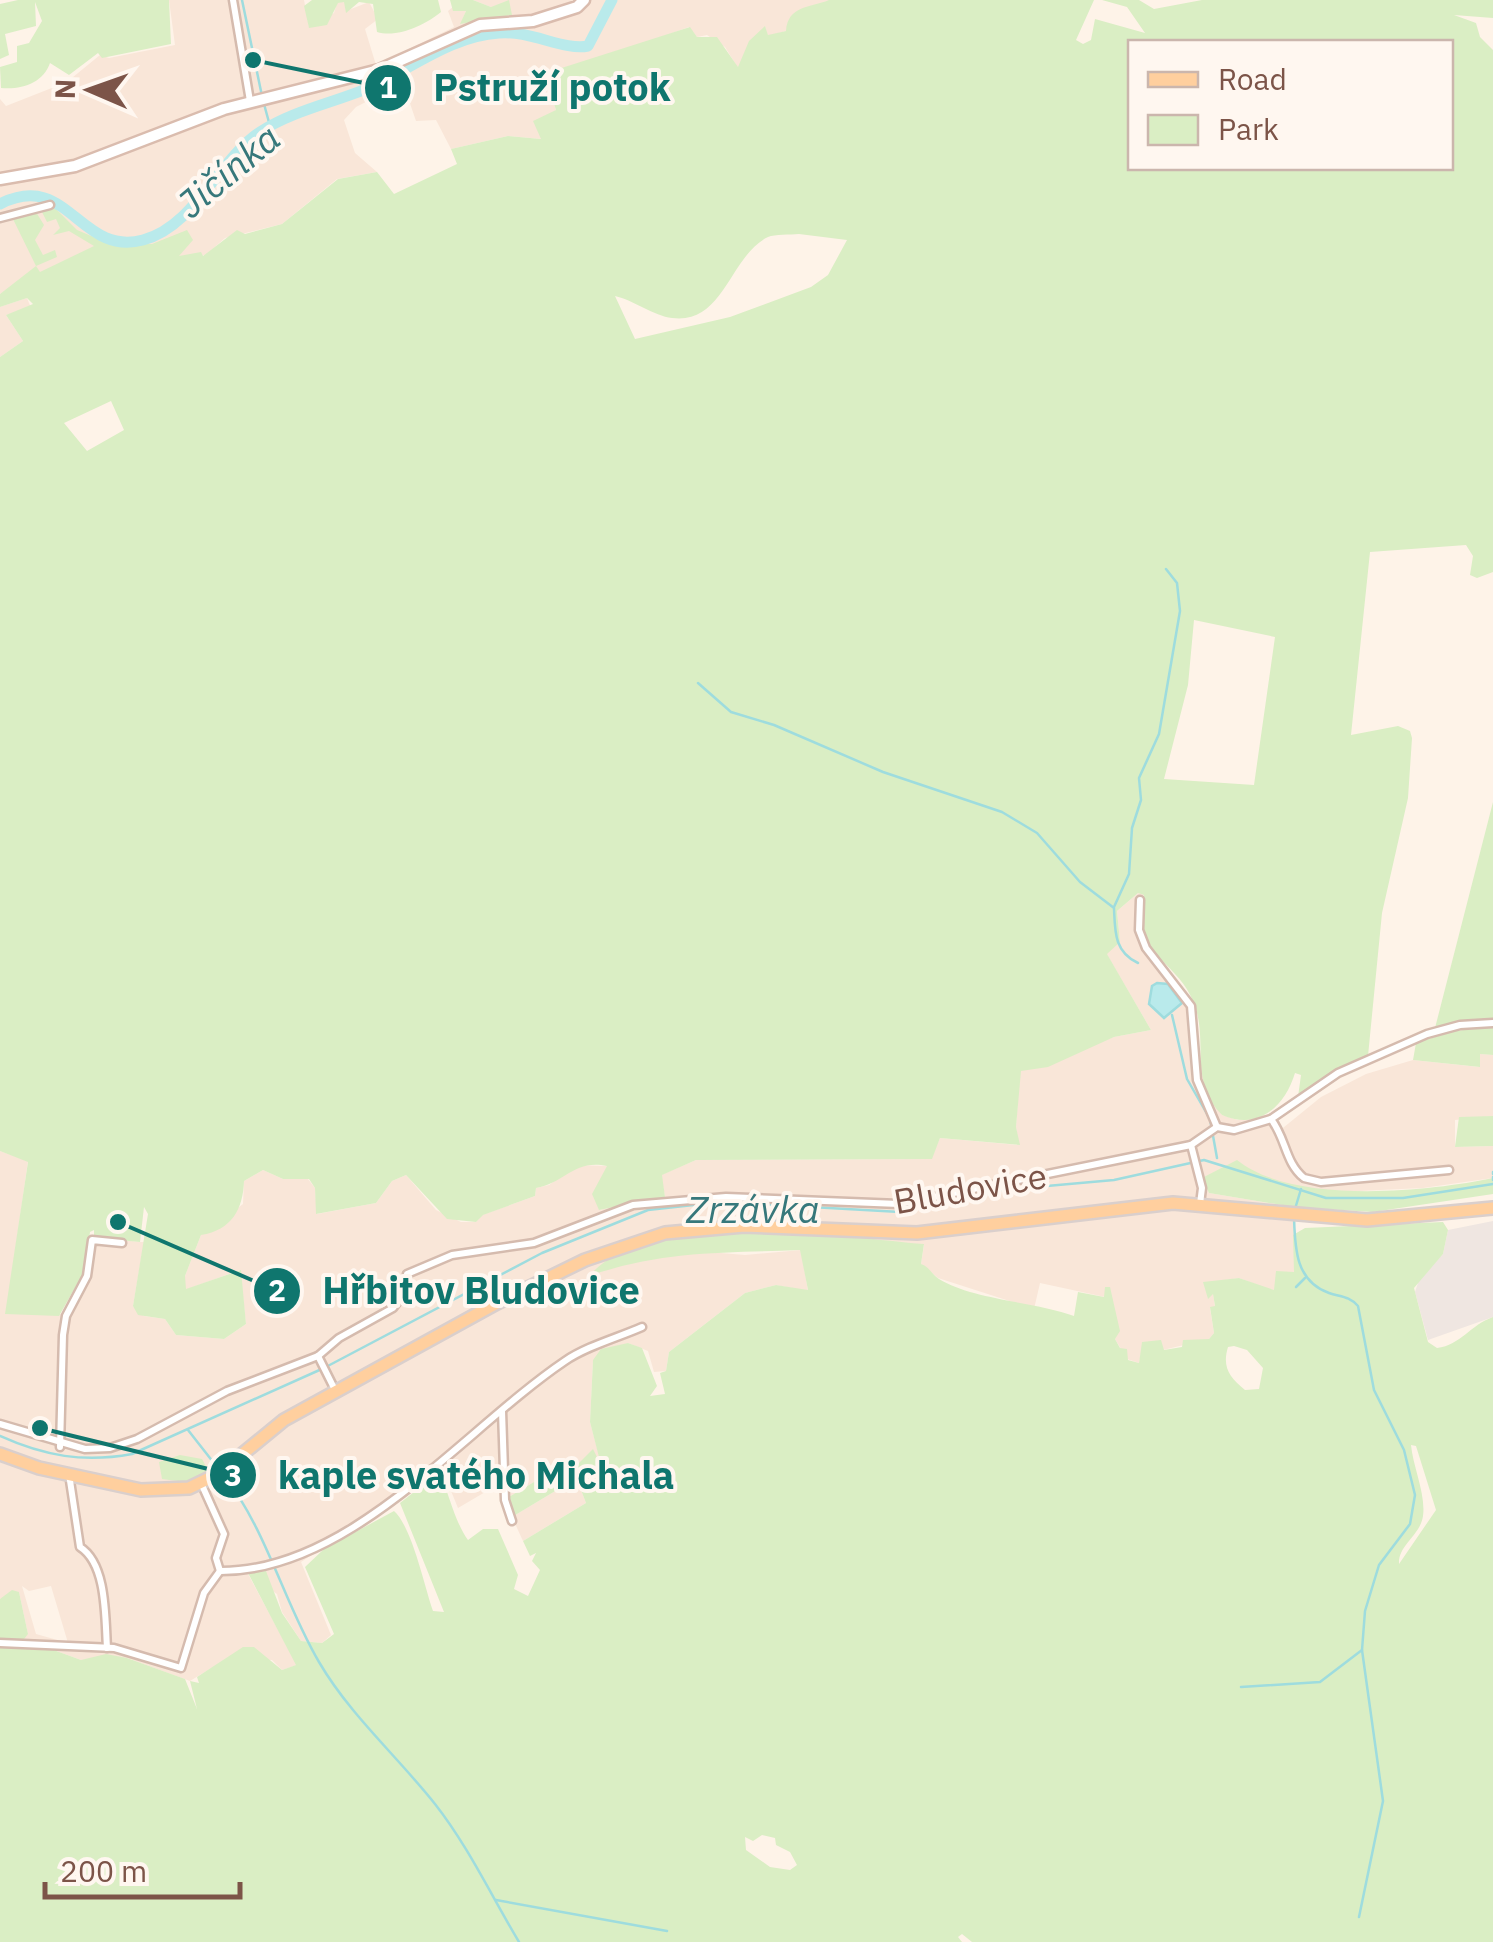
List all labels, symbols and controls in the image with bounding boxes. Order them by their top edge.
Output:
north arrow [40,40,140,140]
legend [1128,40,1453,170]
callout: Pstruží potok [363,54,691,122]
text: Road [1218,59,1287,98]
text: Pstruží potok [433,62,671,111]
text: 1 [379,67,397,106]
text: N [46,78,83,100]
text: Park [1218,109,1279,148]
water label: Jičínka [166,113,290,227]
street label: Bludovice [890,1152,1050,1224]
water label: Zrzávka [685,1184,820,1233]
callout: Hřbitov Bludovice [252,1257,659,1325]
text: Hřbitov Bludovice [322,1265,640,1314]
text: 2 [268,1270,286,1309]
callout: kaple svatého Michala [208,1441,695,1509]
text: kaple svatého Michala [278,1450,674,1499]
text: 3 [224,1455,242,1494]
scale bar [45,1837,240,1899]
text: 200 m [60,1851,147,1890]

